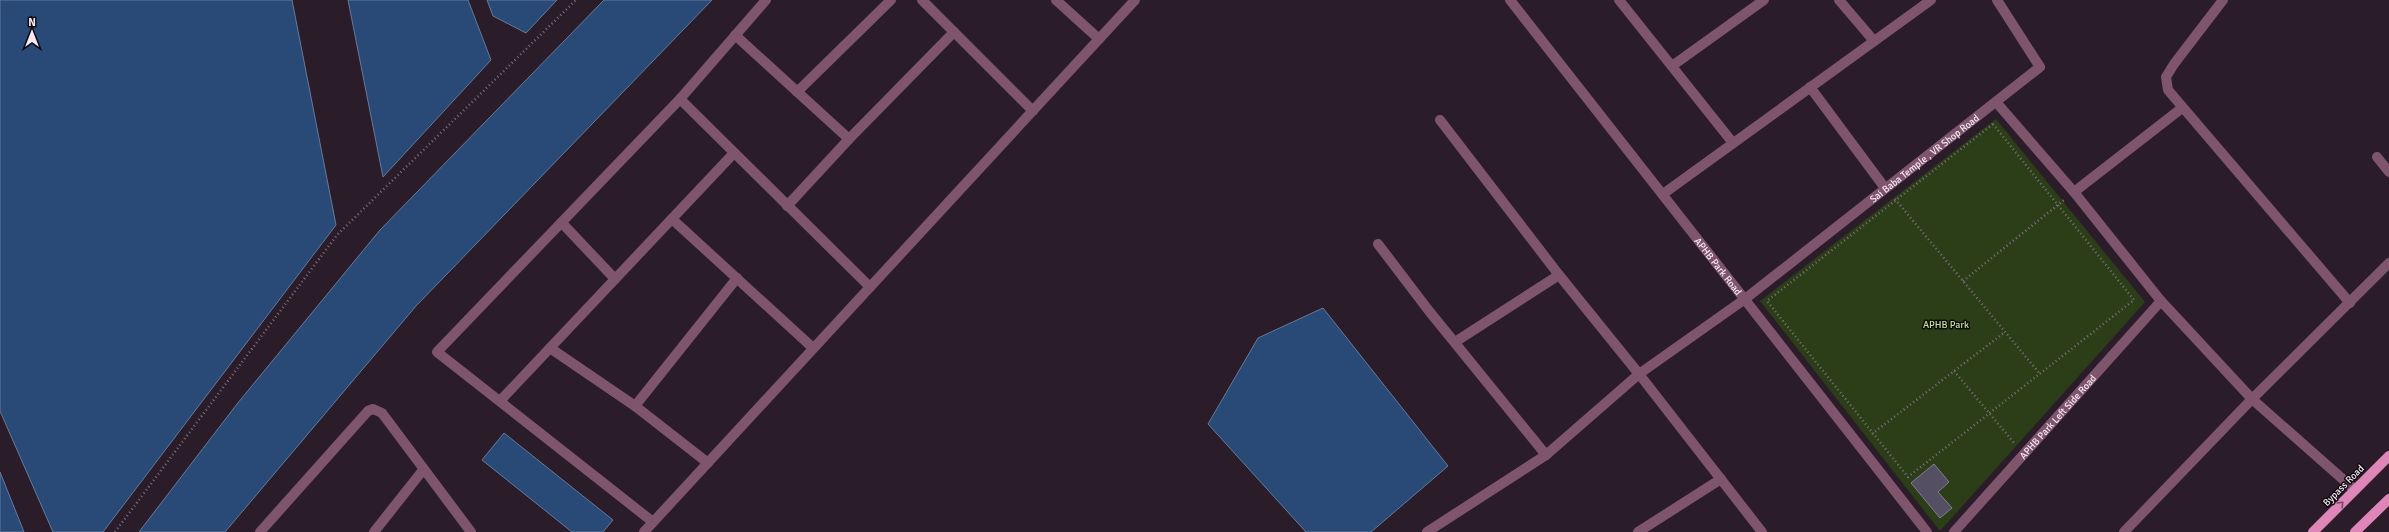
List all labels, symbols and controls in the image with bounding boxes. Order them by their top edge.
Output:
north arrow [12,12,52,52]
text: N [28,16,36,29]
street label: Sai Baba Temple , VR Shop Road [1868,112,1982,206]
street label: APHB Park Road [1692,236,1744,298]
park label: APHB Park [1923,319,1969,331]
street label: APHB Park Left Side Road [2017,373,2099,462]
street label: Bypass Road [2321,463,2367,509]
one-way arrow [2336,501,2344,509]

